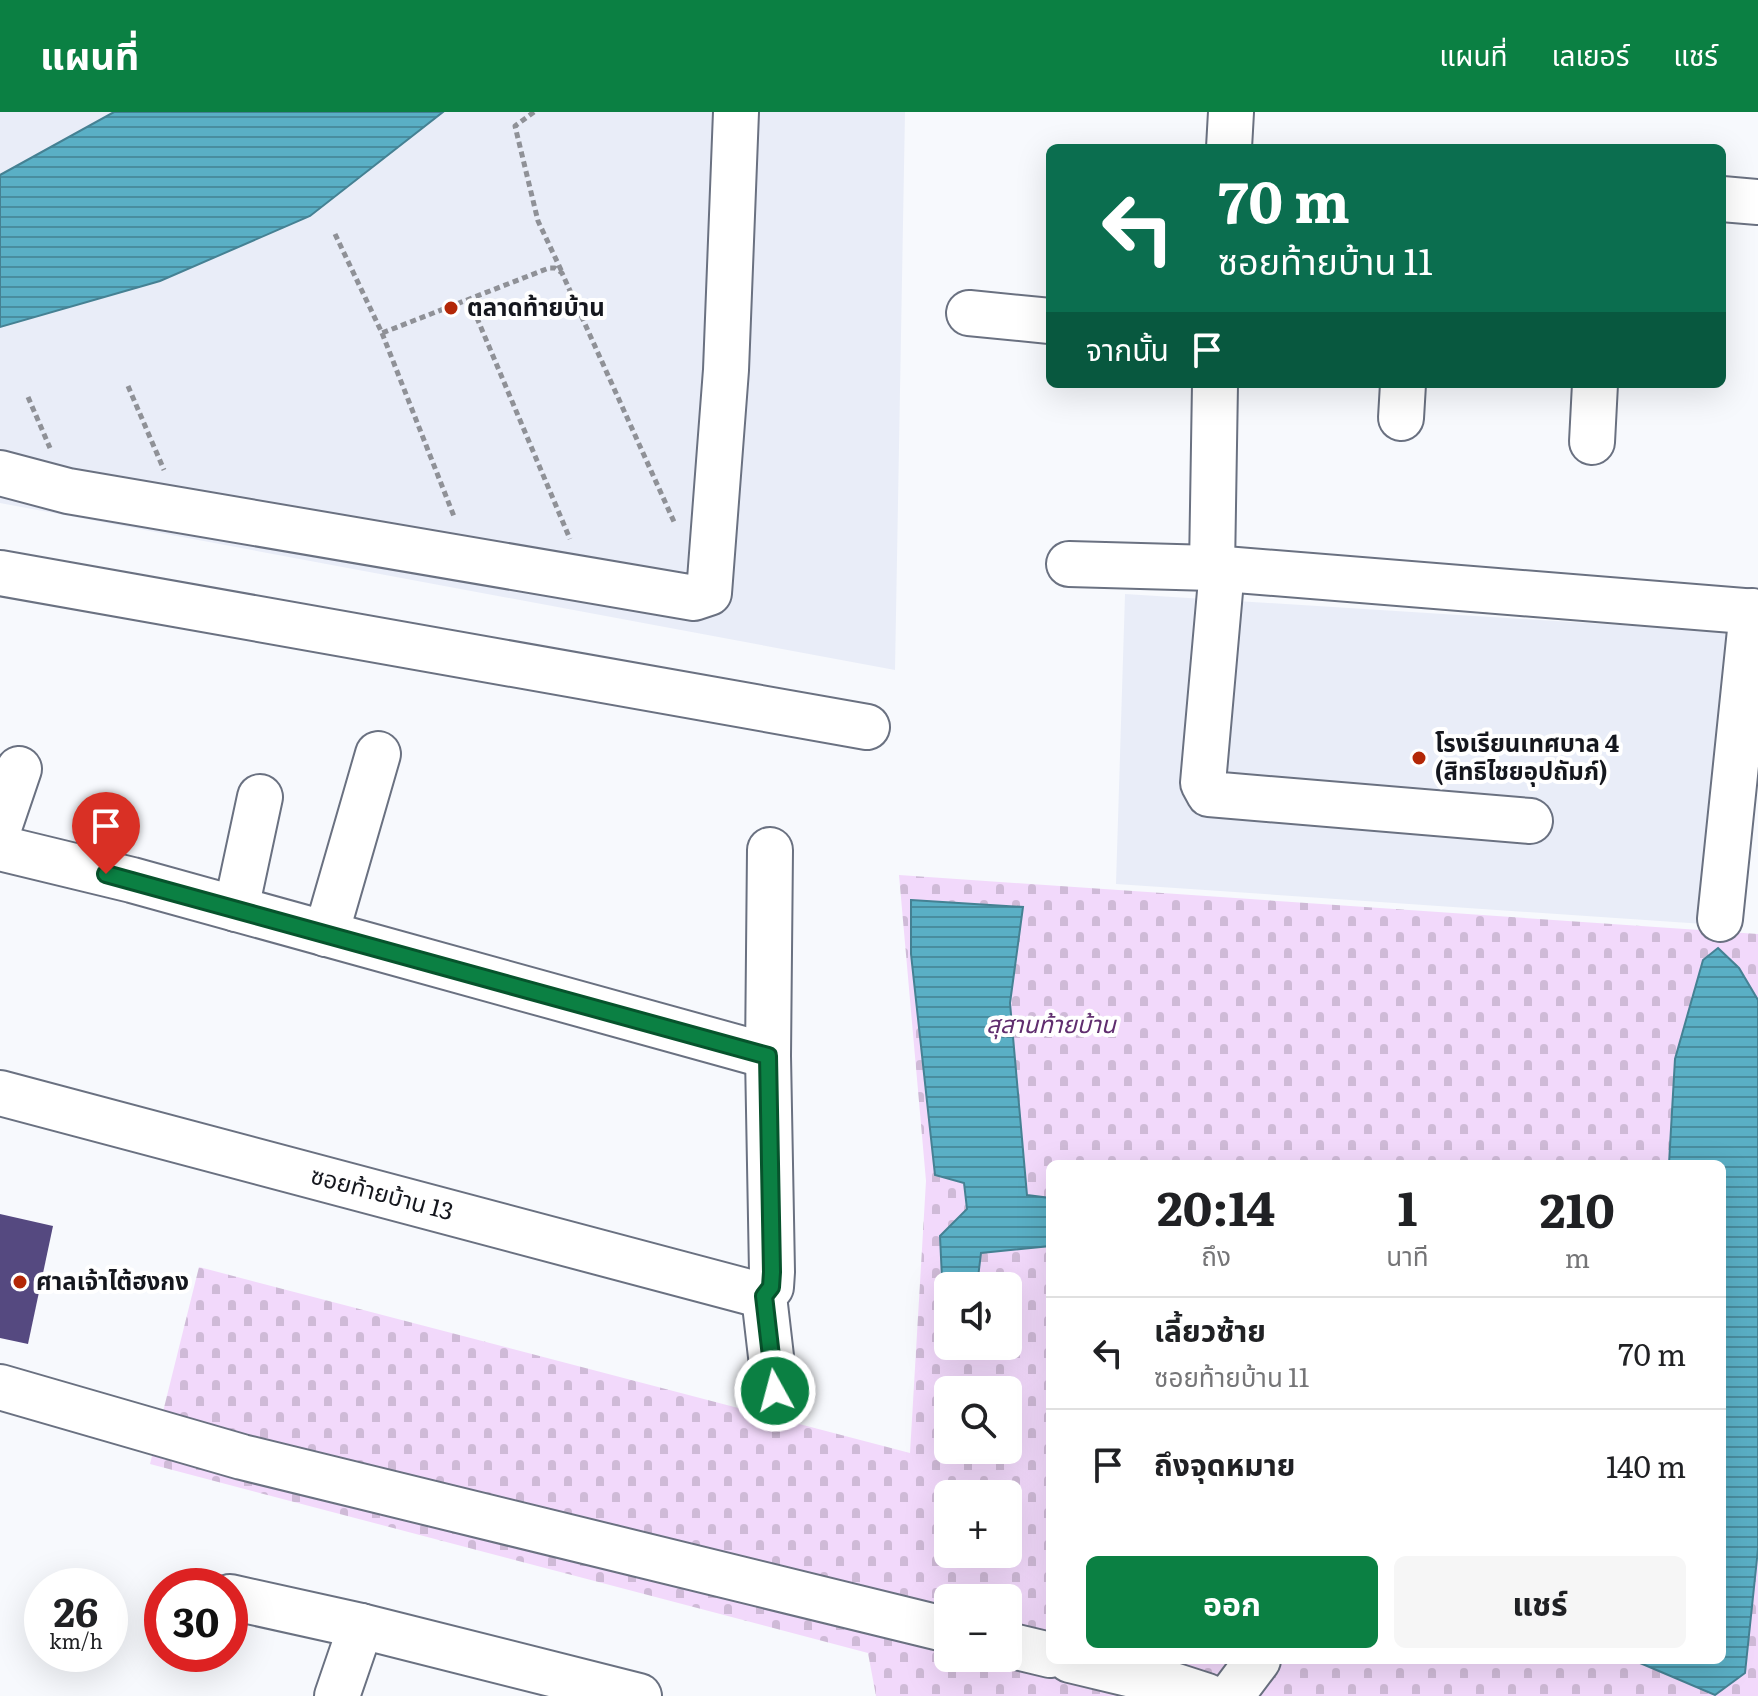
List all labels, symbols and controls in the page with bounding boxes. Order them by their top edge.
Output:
text: แผนที่ [40,25,139,82]
text: แผนที่ [1439,33,1508,75]
text: เลเยอร์ [1552,33,1629,75]
text: แชร์ [1673,33,1718,75]
text: 70 m [1218,157,1350,240]
icon: left [1086,176,1190,280]
text: ซอยท้ายบ้าน 11 [1218,233,1433,286]
place label: ตลาดท้ายบ้าน [467,288,605,323]
marker: ตลาดท้ายบ้าน [442,299,460,317]
text: จากนั้น [1086,326,1169,370]
icon: arrive [1185,328,1229,372]
place label: โรงเรียนเทศบาล 4 (สิทธิไชยอุปถัมภ์) [1435,724,1620,787]
marker: โรงเรียนเทศบาล 4 (สิทธิไชยอุปถัมภ์) [1410,749,1428,767]
pin [72,792,140,874]
icon: arrive [84,804,128,848]
park label: สุสานท้ายบ้าน [986,1005,1117,1040]
street label: ซอยท้ายบ้าน 13 [307,1156,458,1227]
text: 20:14 [1157,1170,1275,1241]
text: 1 [1398,1170,1417,1241]
text: 210 [1540,1172,1615,1243]
text: ถึง [1201,1235,1231,1274]
text: นาที [1386,1235,1429,1274]
text: m [1565,1237,1590,1276]
place label: ศาลเจ้าไต้ฮงกง [36,1262,189,1297]
map controls [934,1272,1022,1672]
button: sound [934,1272,1022,1360]
marker: ศาลเจ้าไต้ฮงกง [11,1273,29,1291]
text: เลี้ยวซ้าย [1154,1307,1266,1351]
icon: left [1086,1331,1130,1375]
text: 70 m [1618,1331,1686,1375]
position arrow [733,1349,817,1433]
text: ซอยท้ายบ้าน 11 [1154,1356,1309,1395]
button: search [934,1376,1022,1464]
text: ถึงจุดหมาย [1154,1441,1295,1485]
icon: arrive [1086,1443,1130,1487]
text: 140 m [1606,1443,1686,1487]
button: + [934,1480,1022,1568]
button: ออก [1086,1556,1378,1648]
button: แชร์ [1394,1556,1686,1648]
speed limit sign: 30 [144,1568,248,1672]
text: 26 [54,1580,98,1639]
button: − [934,1584,1022,1672]
text: km/h [49,1625,103,1655]

